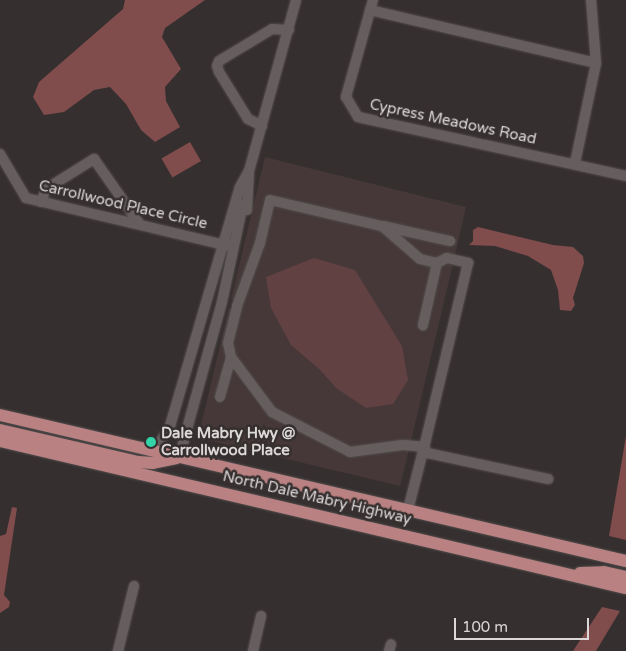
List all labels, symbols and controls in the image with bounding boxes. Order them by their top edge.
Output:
street label: Cypress Meadows Road [368,96,538,148]
street label: Carrollwood Place Circle [37,177,209,233]
place label: Dale Mabry Hwy @ Carrollwood Place [161,424,295,459]
marker: Dale Mabry Hwy @ Carrollwood Place [145,436,157,448]
street label: North Dale Mabry Highway [221,468,413,528]
scale bar [456,608,591,640]
text: 100 m [462,618,508,636]

